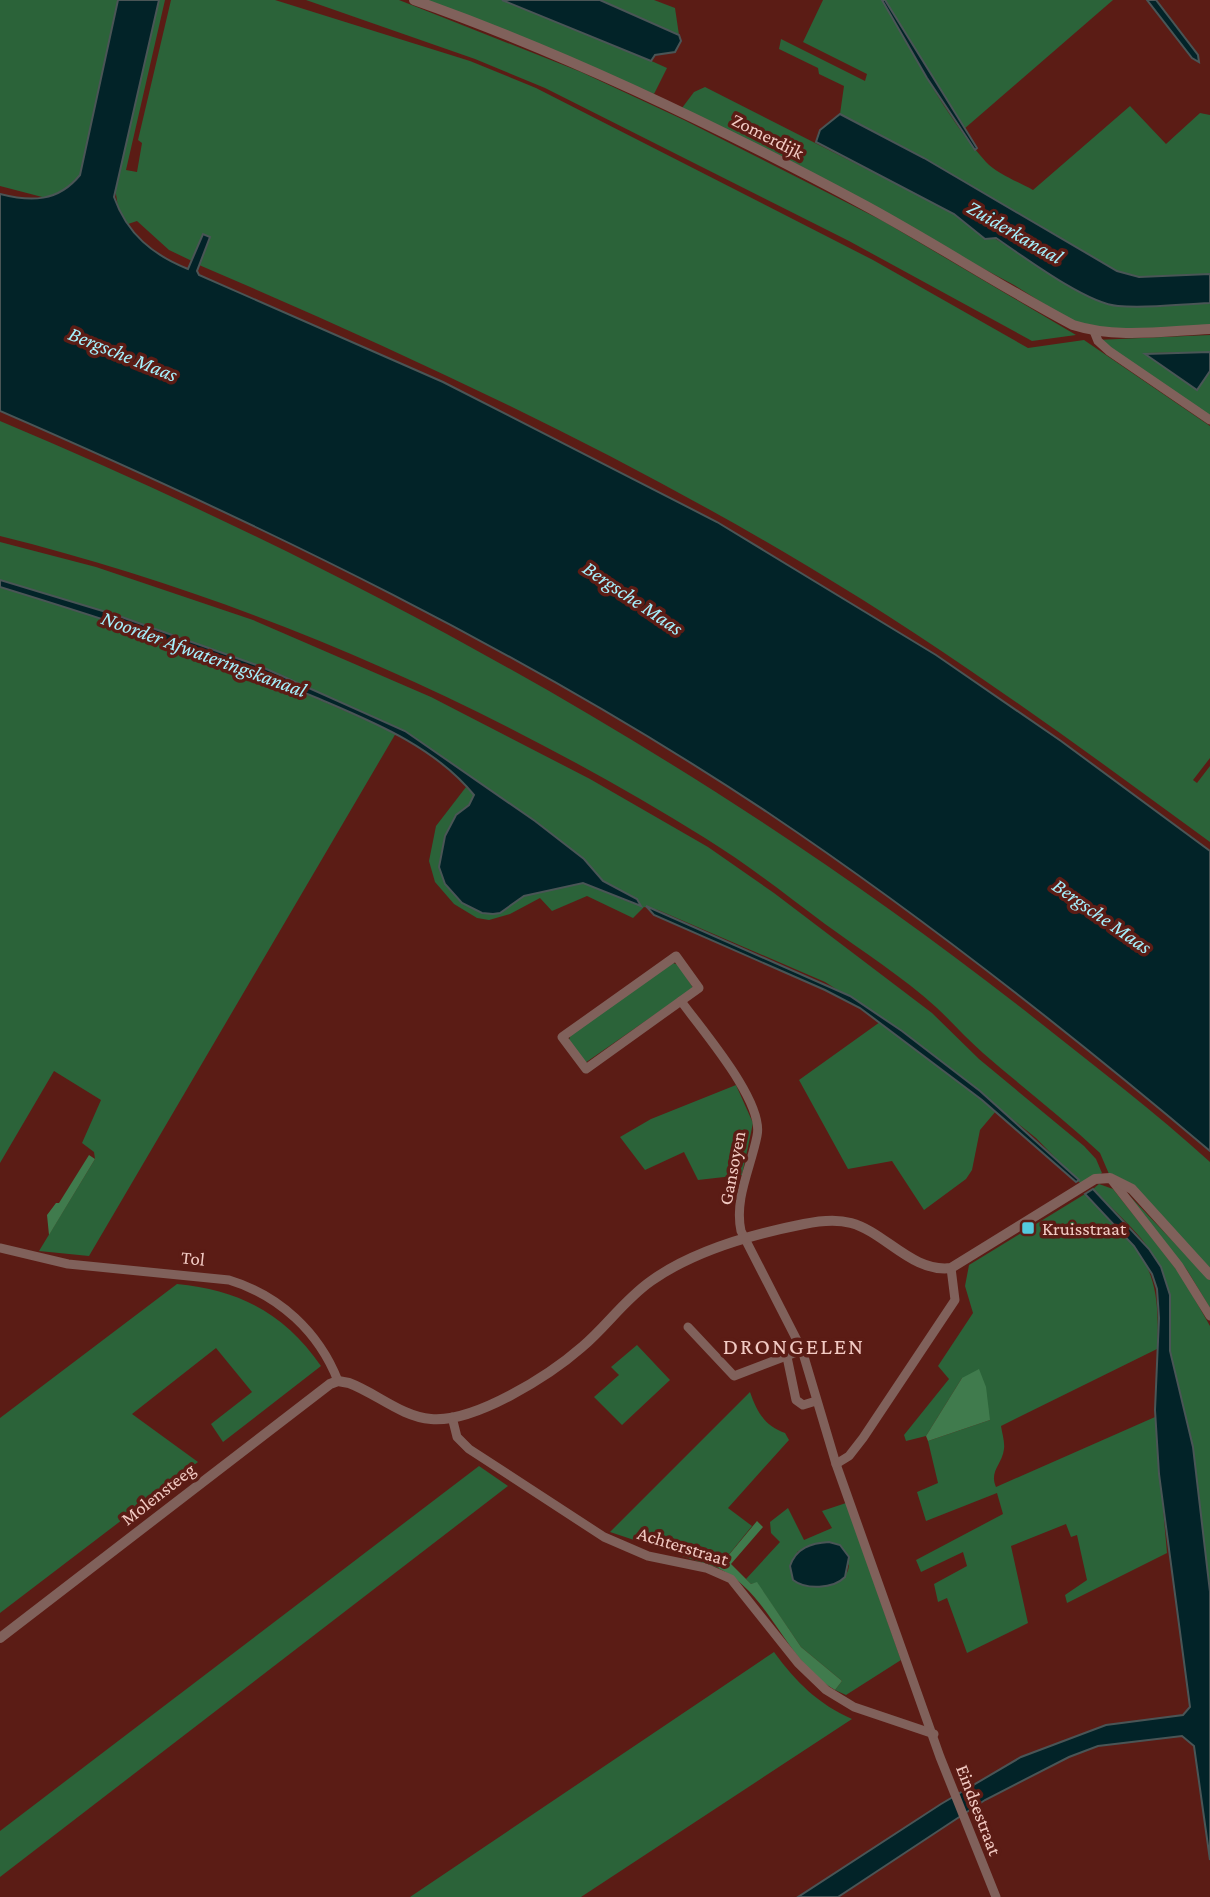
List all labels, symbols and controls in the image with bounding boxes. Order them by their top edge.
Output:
street label: Zomerdijk [728,109,808,164]
water label: Zuiderkanaal [963,195,1068,269]
water label: Bergsche Maas [65,321,181,387]
water label: Bergsche Maas [579,556,688,640]
water label: Noorder Afwateringskanaal [98,606,310,703]
water label: Bergsche Maas [1048,873,1157,959]
street label: Gansoyen [715,1129,749,1207]
place label: Kruisstraat [1042,1218,1127,1239]
marker: Kruisstraat [1020,1220,1036,1236]
street label: Tol [180,1246,206,1270]
district label: DRONGELEN [723,1333,865,1359]
street label: Molensteeg [117,1459,199,1529]
street label: Achterstraat [635,1522,732,1570]
street label: Eindsestraat [952,1762,1006,1859]

